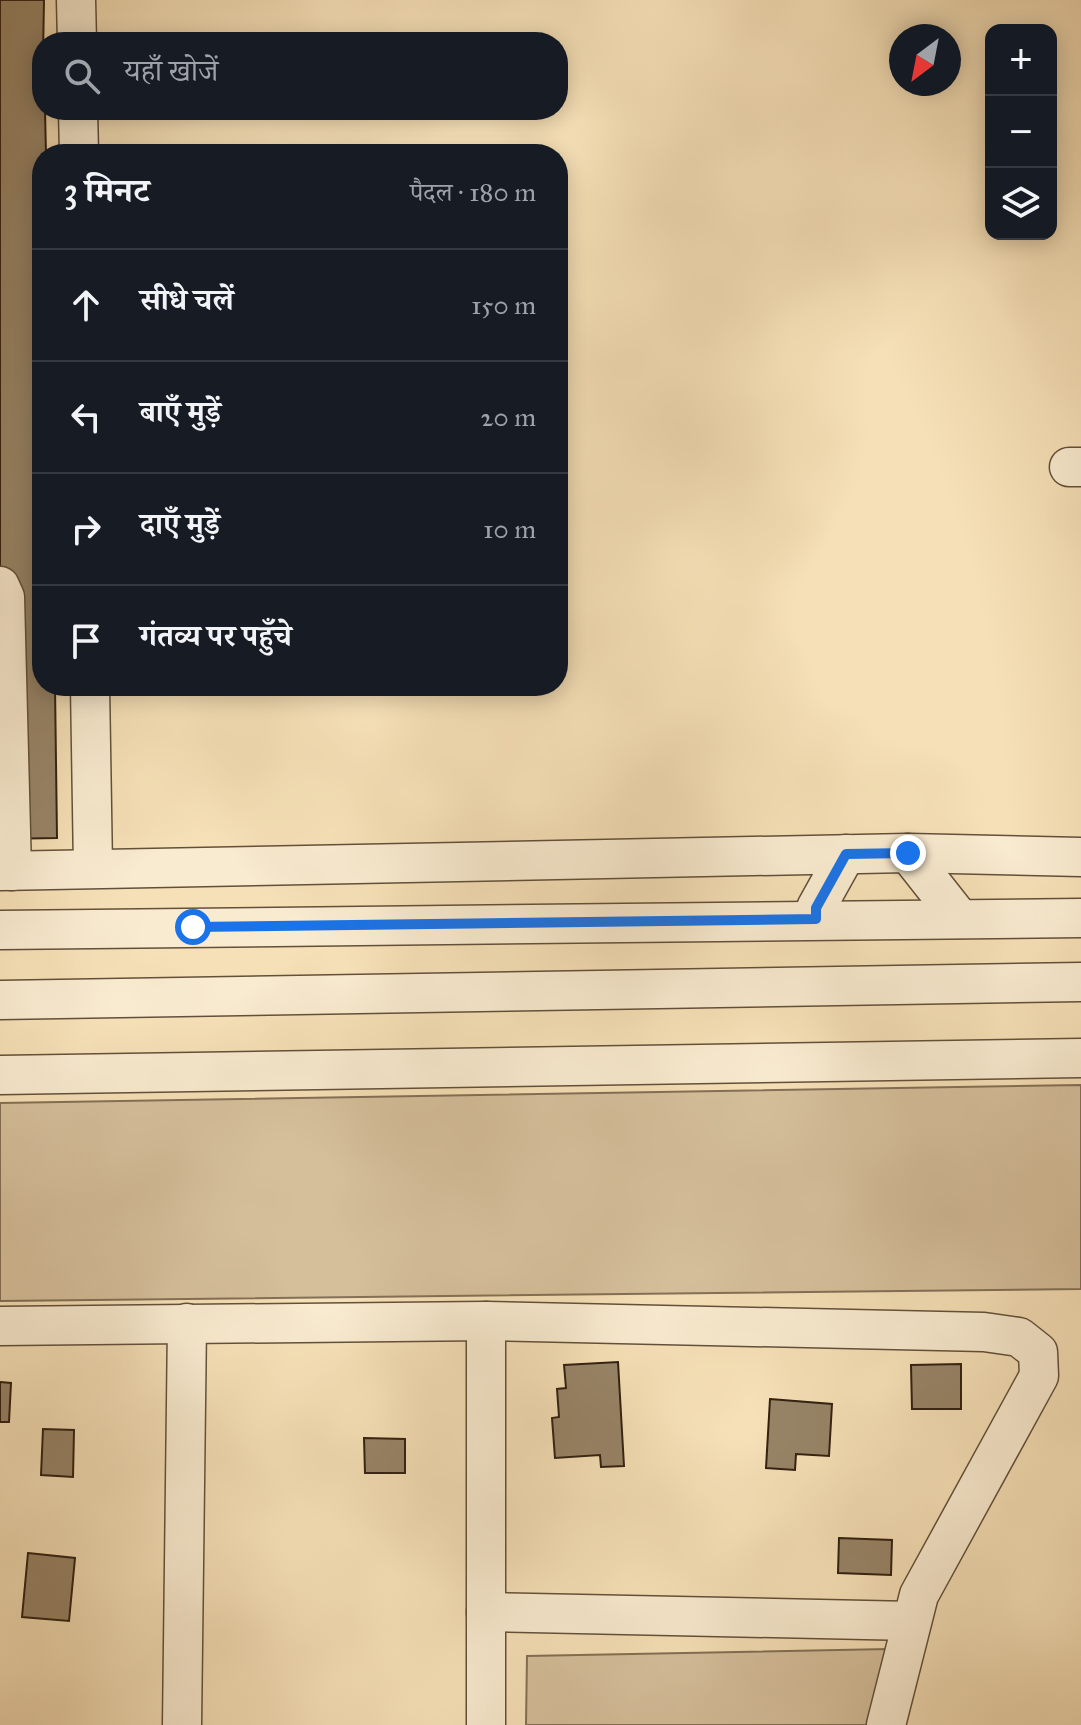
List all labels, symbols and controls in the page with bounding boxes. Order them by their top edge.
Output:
north arrow [889,24,961,96]
map controls [985,24,1057,240]
button: + [985,24,1057,96]
search box [32,32,568,120]
text: यहाँ खोजें [124,53,218,89]
icon: search [60,54,104,98]
button: − [985,96,1057,168]
button: layers [985,168,1057,240]
text: 3 मिनट [64,170,149,211]
text: पैदल · 180 m [410,176,536,208]
text: सीधे चलें [140,282,233,318]
icon: ahead [64,283,108,327]
text: 150 m [471,289,536,321]
text: बाएँ मुड़ें [140,394,221,430]
icon: left [64,395,108,439]
text: 20 m [481,401,536,433]
text: दाएँ मुड़ें [140,506,220,542]
icon: right [64,507,108,551]
text: 10 m [483,513,536,545]
text: गंतव्य पर पहुँचे [140,618,292,654]
icon: arrive [64,619,108,663]
route end [890,835,926,871]
route start [175,909,211,945]

